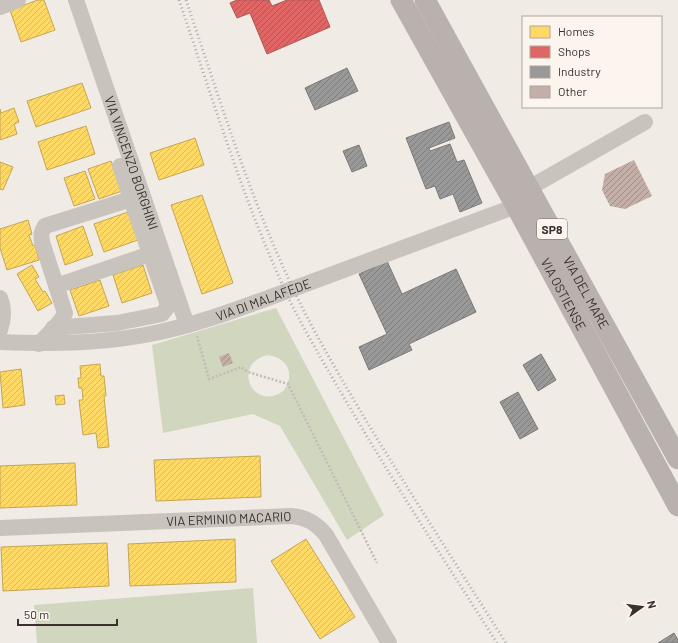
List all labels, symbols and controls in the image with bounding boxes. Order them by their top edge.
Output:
legend [522,16,662,108]
text: Homes [558,24,595,38]
text: Shops [558,44,591,58]
text: Industry [558,64,601,78]
text: Other [558,84,588,98]
street label: VIA VINCENZO BORGHINI [101,94,162,232]
road number: SP8 [537,219,567,239]
street label: VIA DEL MARE [560,253,613,332]
street label: VIA OSTIENSE [538,255,590,333]
street label: VIA DI MALAFEDE [214,275,313,324]
street label: VIA ERMINIO MACARIO [166,508,292,529]
north arrow [622,587,662,627]
text: N [645,599,659,610]
scale bar [18,601,117,627]
text: 50 m [24,607,49,621]

